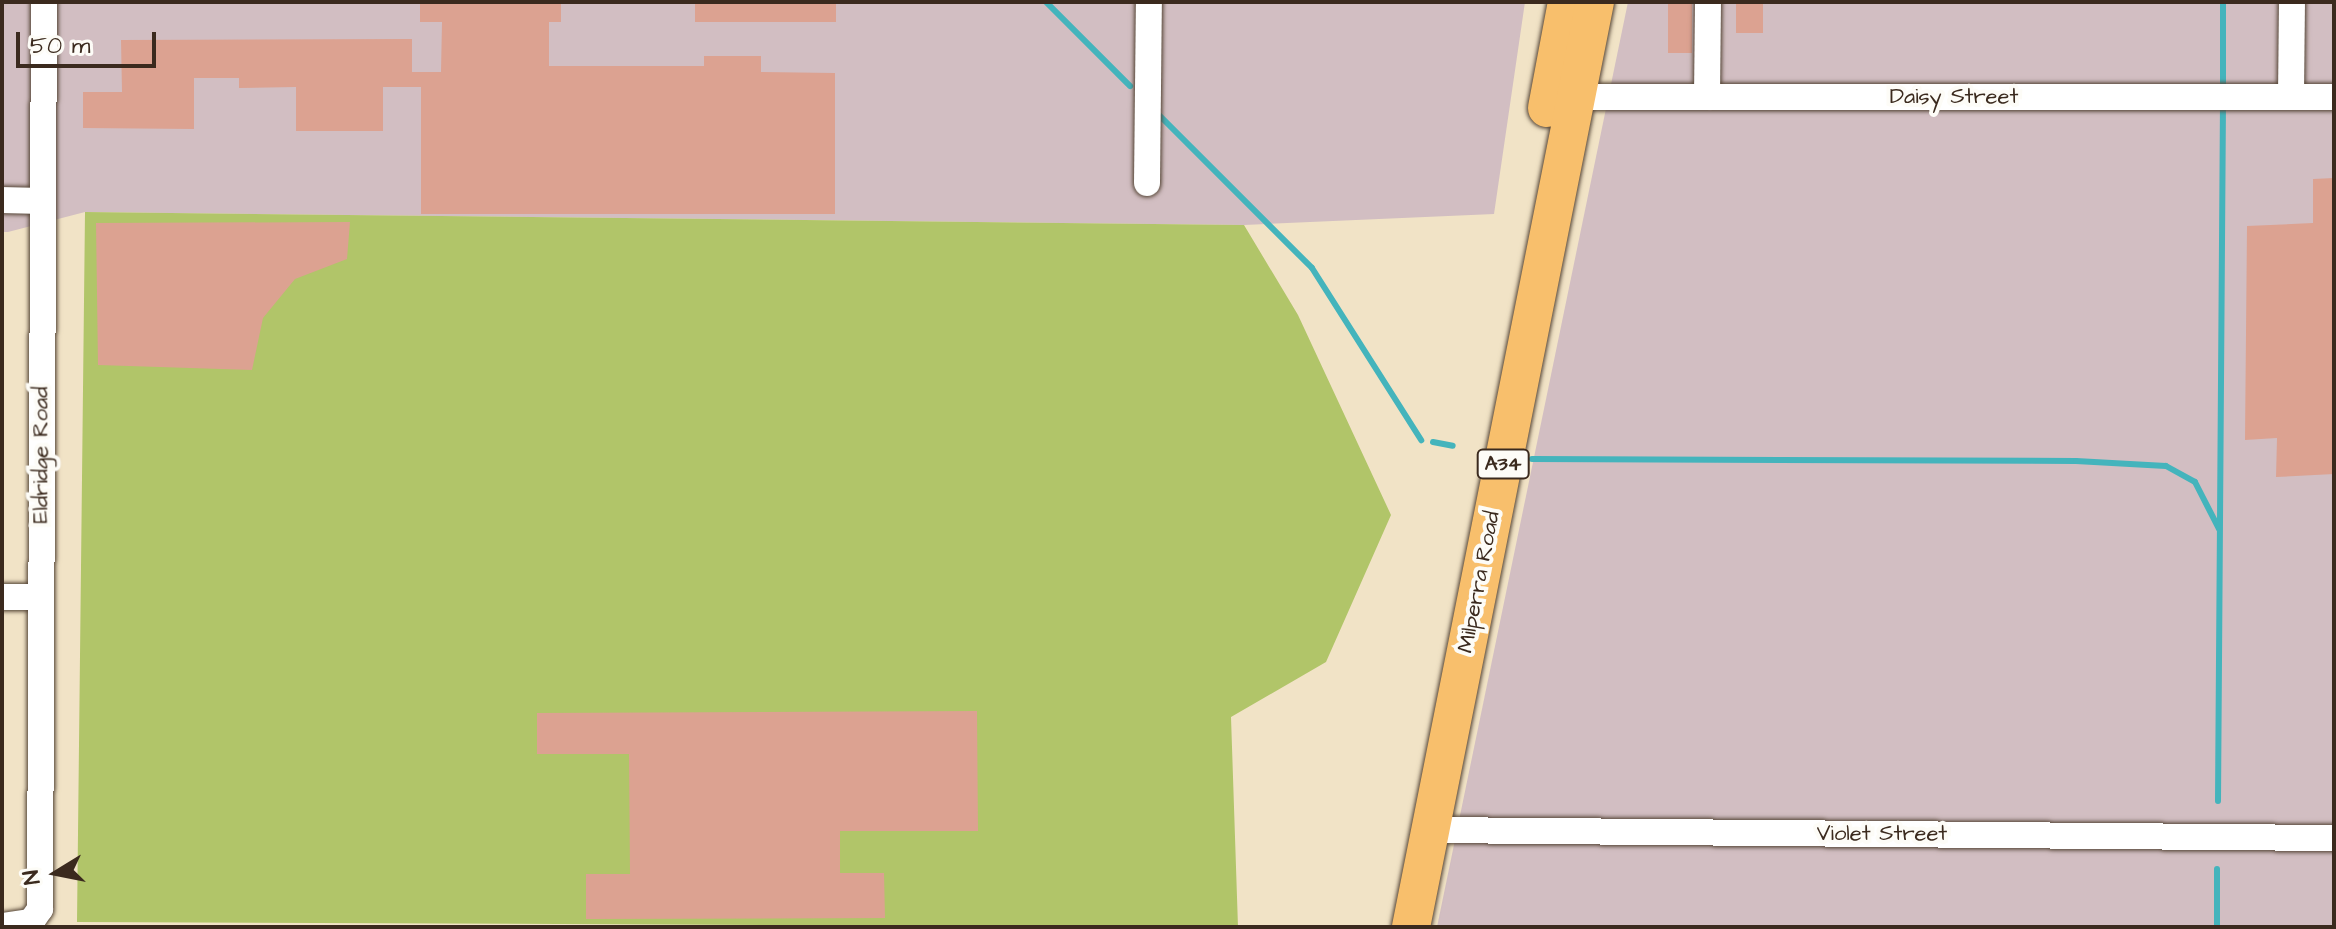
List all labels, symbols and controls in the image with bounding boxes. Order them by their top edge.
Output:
scale bar [20,16,160,66]
text: 50 m [30,29,90,63]
street label: Daisy Street [1890,84,2018,110]
street label: Eldridge Road [28,386,54,524]
road number: A34 [1475,448,1531,480]
street label: Milperra Road [1452,509,1506,655]
street label: Violet Street [1817,821,1947,847]
north arrow [16,833,96,913]
text: N [15,868,48,887]

